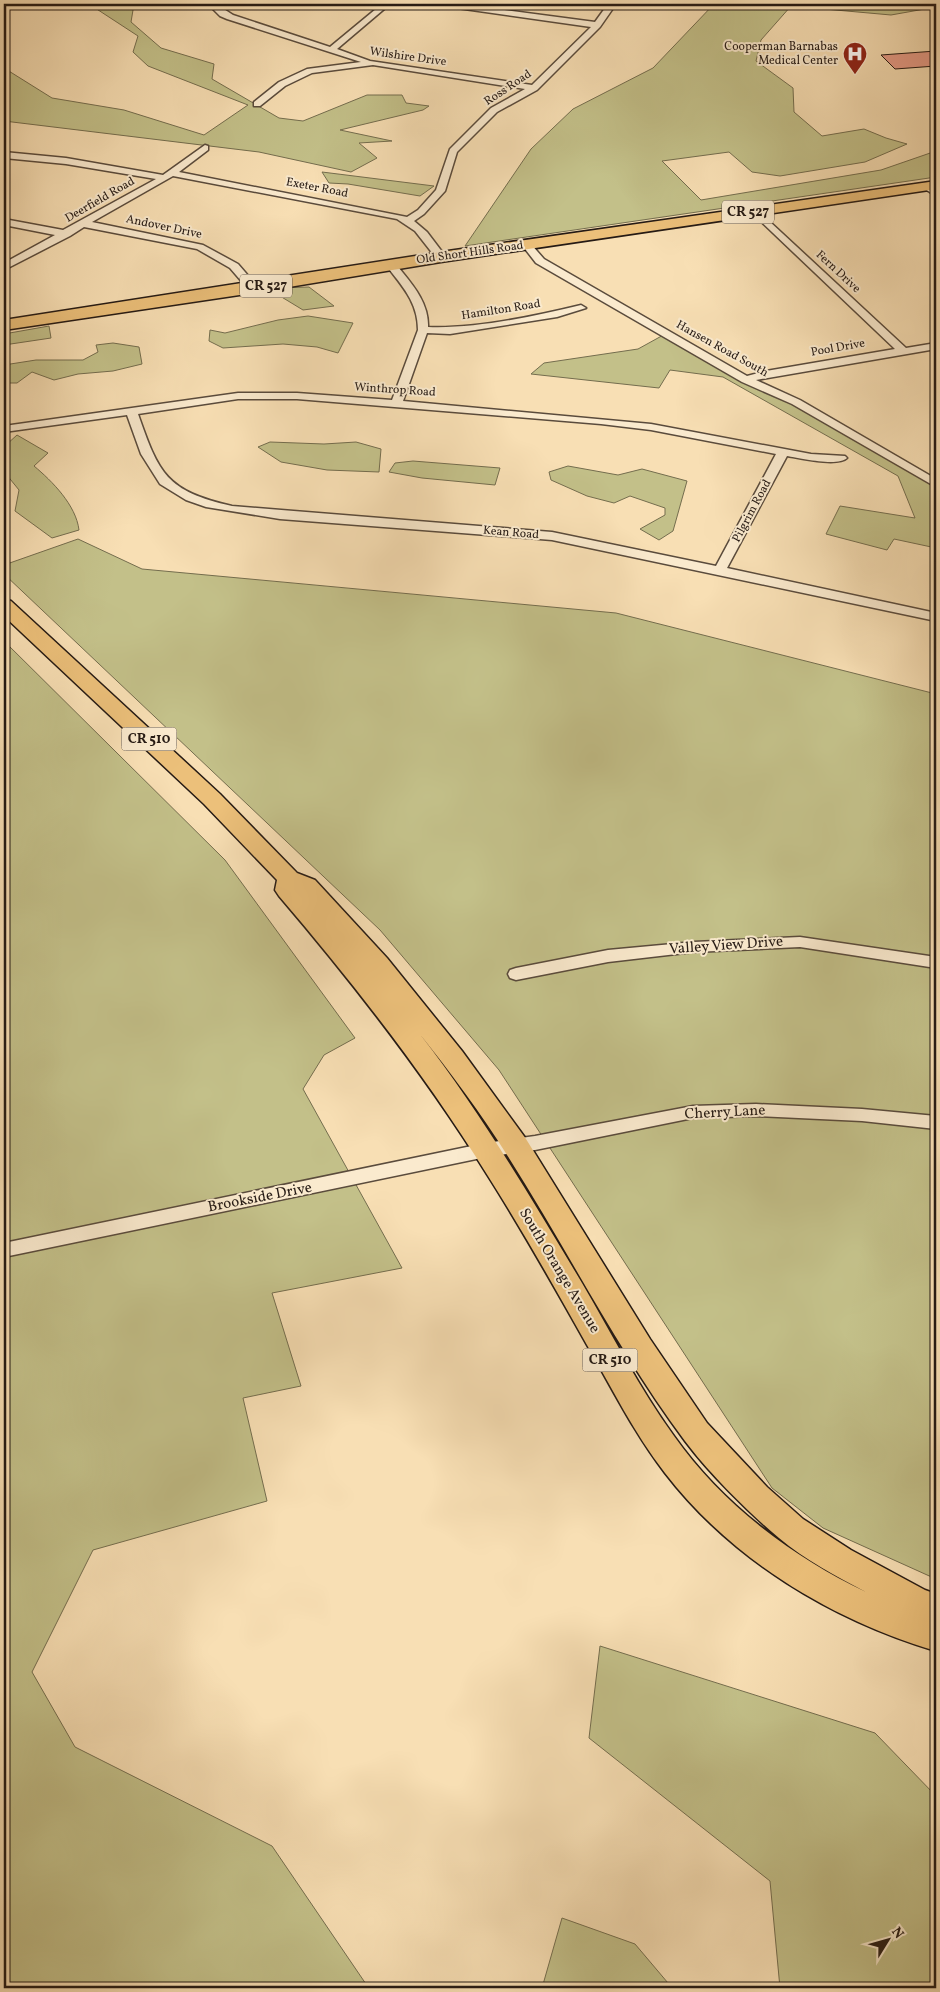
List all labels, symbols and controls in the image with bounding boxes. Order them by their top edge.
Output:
place label: Cooperman Barnabas Medical Center [724,39,838,69]
hospital icon: Cooperman Barnabas Medical Center [842,41,868,75]
street label: Wilshire Drive [369,44,448,70]
street label: Ross Road [481,66,535,110]
street label: Deerfield Road [62,173,138,226]
street label: Exeter Road [284,174,350,202]
road number: CR 527 [722,200,774,223]
street label: Andover Drive [125,211,204,243]
street label: Old Short Hills Road [416,238,525,268]
street label: Fern Drive [812,247,864,297]
road number: CR 527 [240,274,292,298]
street label: Hamilton Road [460,296,542,324]
street label: Hansen Road South [673,317,771,381]
street label: Pool Drive [810,335,867,361]
street label: Winthrop Road [354,379,436,401]
street label: Pilgrim Road [729,477,775,545]
street label: Kean Road [482,523,540,543]
road number: CR 510 [122,728,176,751]
street label: Valley View Drive [668,932,784,960]
street label: Cherry Lane [684,1100,766,1126]
street label: Brookside Drive [206,1178,314,1218]
street label: South Orange Avenue [513,1205,605,1337]
road number: CR 510 [582,1348,638,1372]
north arrow [862,1914,912,1964]
text: N [887,1923,908,1943]

